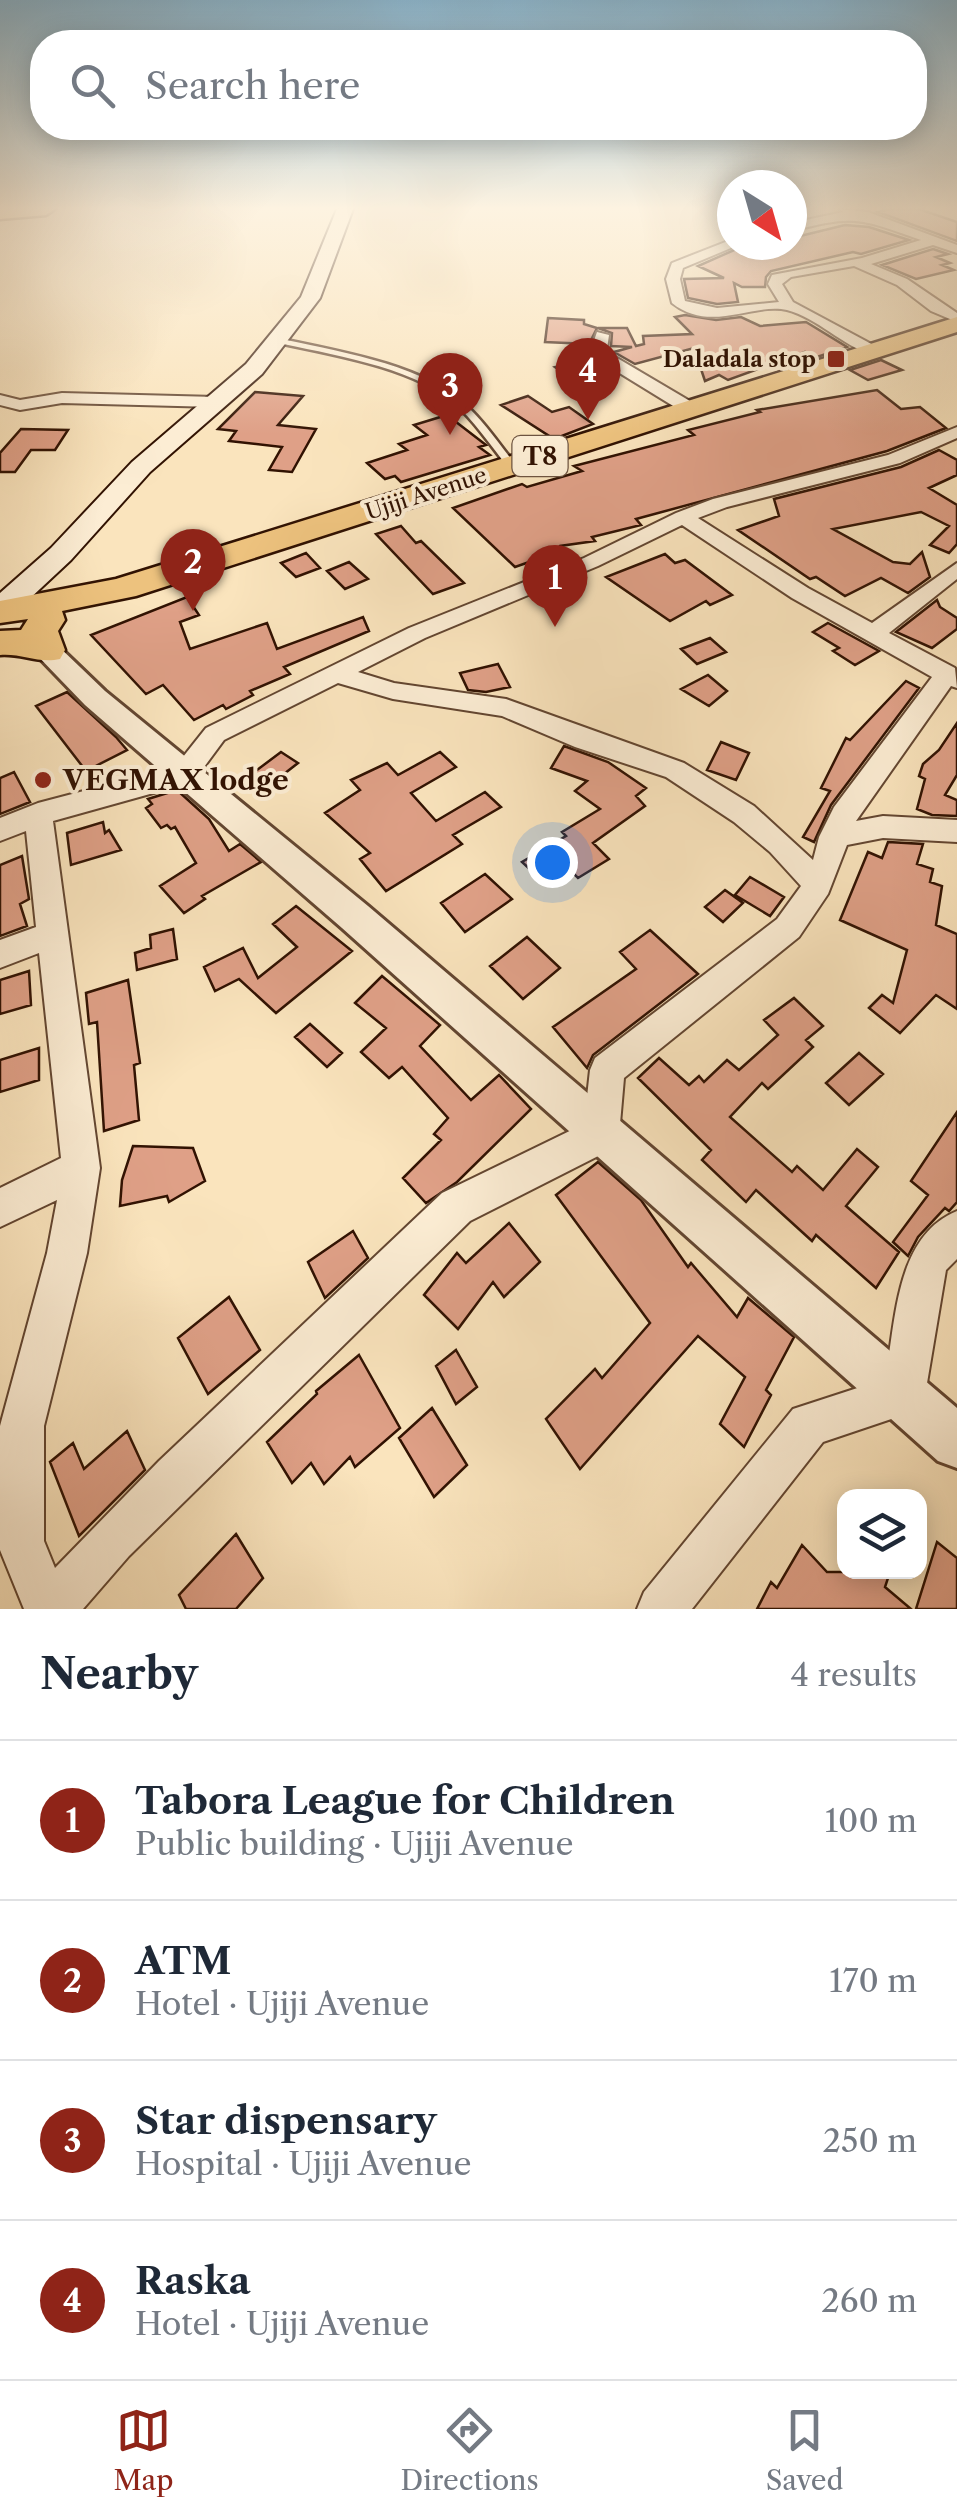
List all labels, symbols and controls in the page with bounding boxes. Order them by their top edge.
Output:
search box [30,30,927,140]
icon: search [65,58,120,113]
text: Search here [145,62,360,109]
north arrow [717,170,807,260]
pin: 4 [556,338,620,420]
place label: Daladala stop [663,346,816,373]
marker: Daladala stop [825,348,847,370]
pin: 3 [418,352,482,435]
road number: T8 [512,436,568,476]
street label: Ujiji Avenue [362,461,490,526]
pin: 2 [160,528,226,611]
pin: 1 [522,544,588,627]
place label: VEGMAX lodge [62,763,289,797]
marker: VEGMAX lodge [32,769,54,791]
your location [527,837,578,888]
map controls [837,1489,927,1579]
button: layers [837,1489,927,1579]
text: Nearby [40,1648,198,1700]
text: 4 results [791,1655,917,1694]
text: Tabora League for Children [135,1777,675,1824]
text: 1 [65,1801,80,1840]
text: 100 m [825,1801,917,1840]
text: Public building · Ujiji Avenue [135,1824,573,1863]
text: ATM [135,1937,231,1984]
text: 2 [63,1961,82,2000]
text: 170 m [829,1961,917,2000]
text: Hotel · Ujiji Avenue [135,1984,429,2023]
text: Star dispensary [135,2097,437,2144]
text: 3 [63,2121,82,2160]
text: 250 m [823,2121,917,2160]
text: Hospital · Ujiji Avenue [135,2144,472,2183]
text: Raska [135,2257,250,2304]
text: 4 [63,2281,82,2320]
text: 260 m [821,2281,917,2320]
text: Hotel · Ujiji Avenue [135,2304,429,2343]
tab: Map [113,2403,174,2497]
tab: Directions [400,2403,539,2497]
tab: Saved [766,2403,844,2497]

